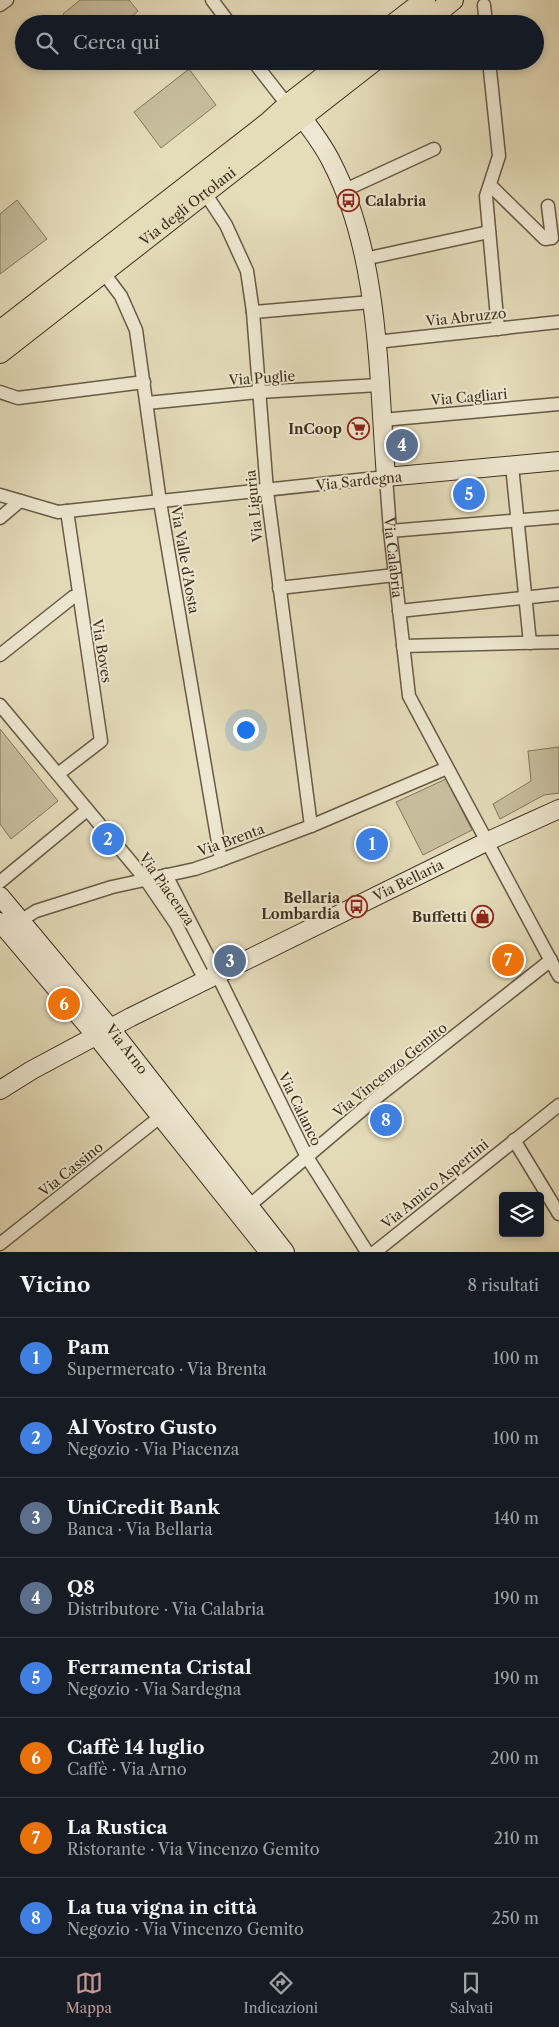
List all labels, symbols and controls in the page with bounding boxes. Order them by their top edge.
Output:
search box [15,15,544,70]
icon: search [33,29,61,57]
text: Cerca qui [73,31,160,54]
street label: Via degli Ortolani [135,163,239,250]
bus stop icon: Calabria [337,189,361,213]
place label: Calabria [365,192,427,210]
street label: Via Abruzzo [424,304,507,330]
street label: Via Puglie [227,367,296,389]
street label: Via Cagliari [429,385,508,409]
supermarket icon: InCoop [346,417,370,441]
place label: InCoop [288,420,342,438]
pin: 4 [386,426,418,464]
street label: Via Sardegna [314,467,404,495]
street label: Via Liguria [241,469,267,544]
pin: 5 [453,475,485,513]
street label: Via Valle d'Aosta [167,504,203,616]
street label: Via Calabria [380,515,407,599]
street label: Via Boves [88,617,116,684]
your location [233,717,259,743]
street label: Via Brenta [194,819,267,861]
pin: 2 [92,820,124,858]
pin: 1 [356,825,388,863]
street label: Via Piacenza [135,848,199,929]
street label: Via Bellaria [369,855,447,906]
place label: Bellaria Lombardia [261,889,341,923]
bus stop icon: Bellaria Lombardia [344,894,368,918]
shop icon: Buffetti [471,905,495,929]
place label: Buffetti [412,908,467,926]
pin: 7 [492,941,524,979]
pin: 3 [214,942,246,980]
pin: 6 [48,985,80,1023]
street label: Via Vincenzo Gemito [329,1019,451,1122]
street label: Via Arno [101,1020,152,1078]
street label: Via Calanco [274,1068,326,1149]
pin: 8 [370,1101,402,1139]
street label: Via Amico Aspertini [377,1135,492,1233]
street label: Via Cassino [35,1138,107,1201]
map controls [499,1192,544,1237]
button: layers [499,1192,544,1237]
text: Vicino [20,1272,90,1297]
text: 8 risultati [467,1275,539,1295]
text: Pam [67,1336,110,1359]
text: 1 [32,1348,40,1368]
text: 100 m [493,1348,539,1368]
text: Supermercato · Via Brenta [67,1359,267,1379]
text: Al Vostro Gusto [67,1416,217,1439]
text: 2 [31,1428,41,1448]
text: 100 m [493,1428,539,1448]
text: Negozio · Via Piacenza [67,1439,239,1459]
text: UniCredit Bank [67,1496,220,1519]
text: 3 [31,1508,41,1528]
text: 140 m [494,1508,539,1528]
text: Banca · Via Bellaria [67,1519,213,1539]
text: Q8 [67,1576,95,1599]
text: 4 [31,1588,41,1608]
text: 190 m [494,1588,539,1608]
text: Distributore · Via Calabria [67,1599,264,1619]
text: Ferramenta Cristal [67,1656,252,1679]
text: 5 [32,1668,40,1688]
text: 190 m [494,1668,539,1688]
text: Negozio · Via Sardegna [67,1679,241,1699]
text: Caffè 14 luglio [67,1736,205,1759]
text: 6 [31,1748,41,1768]
text: 200 m [490,1748,539,1768]
text: Caffè · Via Arno [67,1759,187,1779]
text: La Rustica [67,1816,167,1839]
text: 7 [32,1828,40,1848]
text: 210 m [494,1828,539,1848]
text: Ristorante · Via Vincenzo Gemito [67,1839,320,1859]
text: La tua vigna in città [67,1896,257,1919]
text: 8 [31,1908,41,1928]
text: 250 m [492,1908,539,1928]
text: Negozio · Via Vincenzo Gemito [67,1919,304,1939]
tab: Mappa [66,1969,112,2017]
tab: Indicazioni [243,1969,318,2017]
tab: Salvati [450,1969,493,2017]

